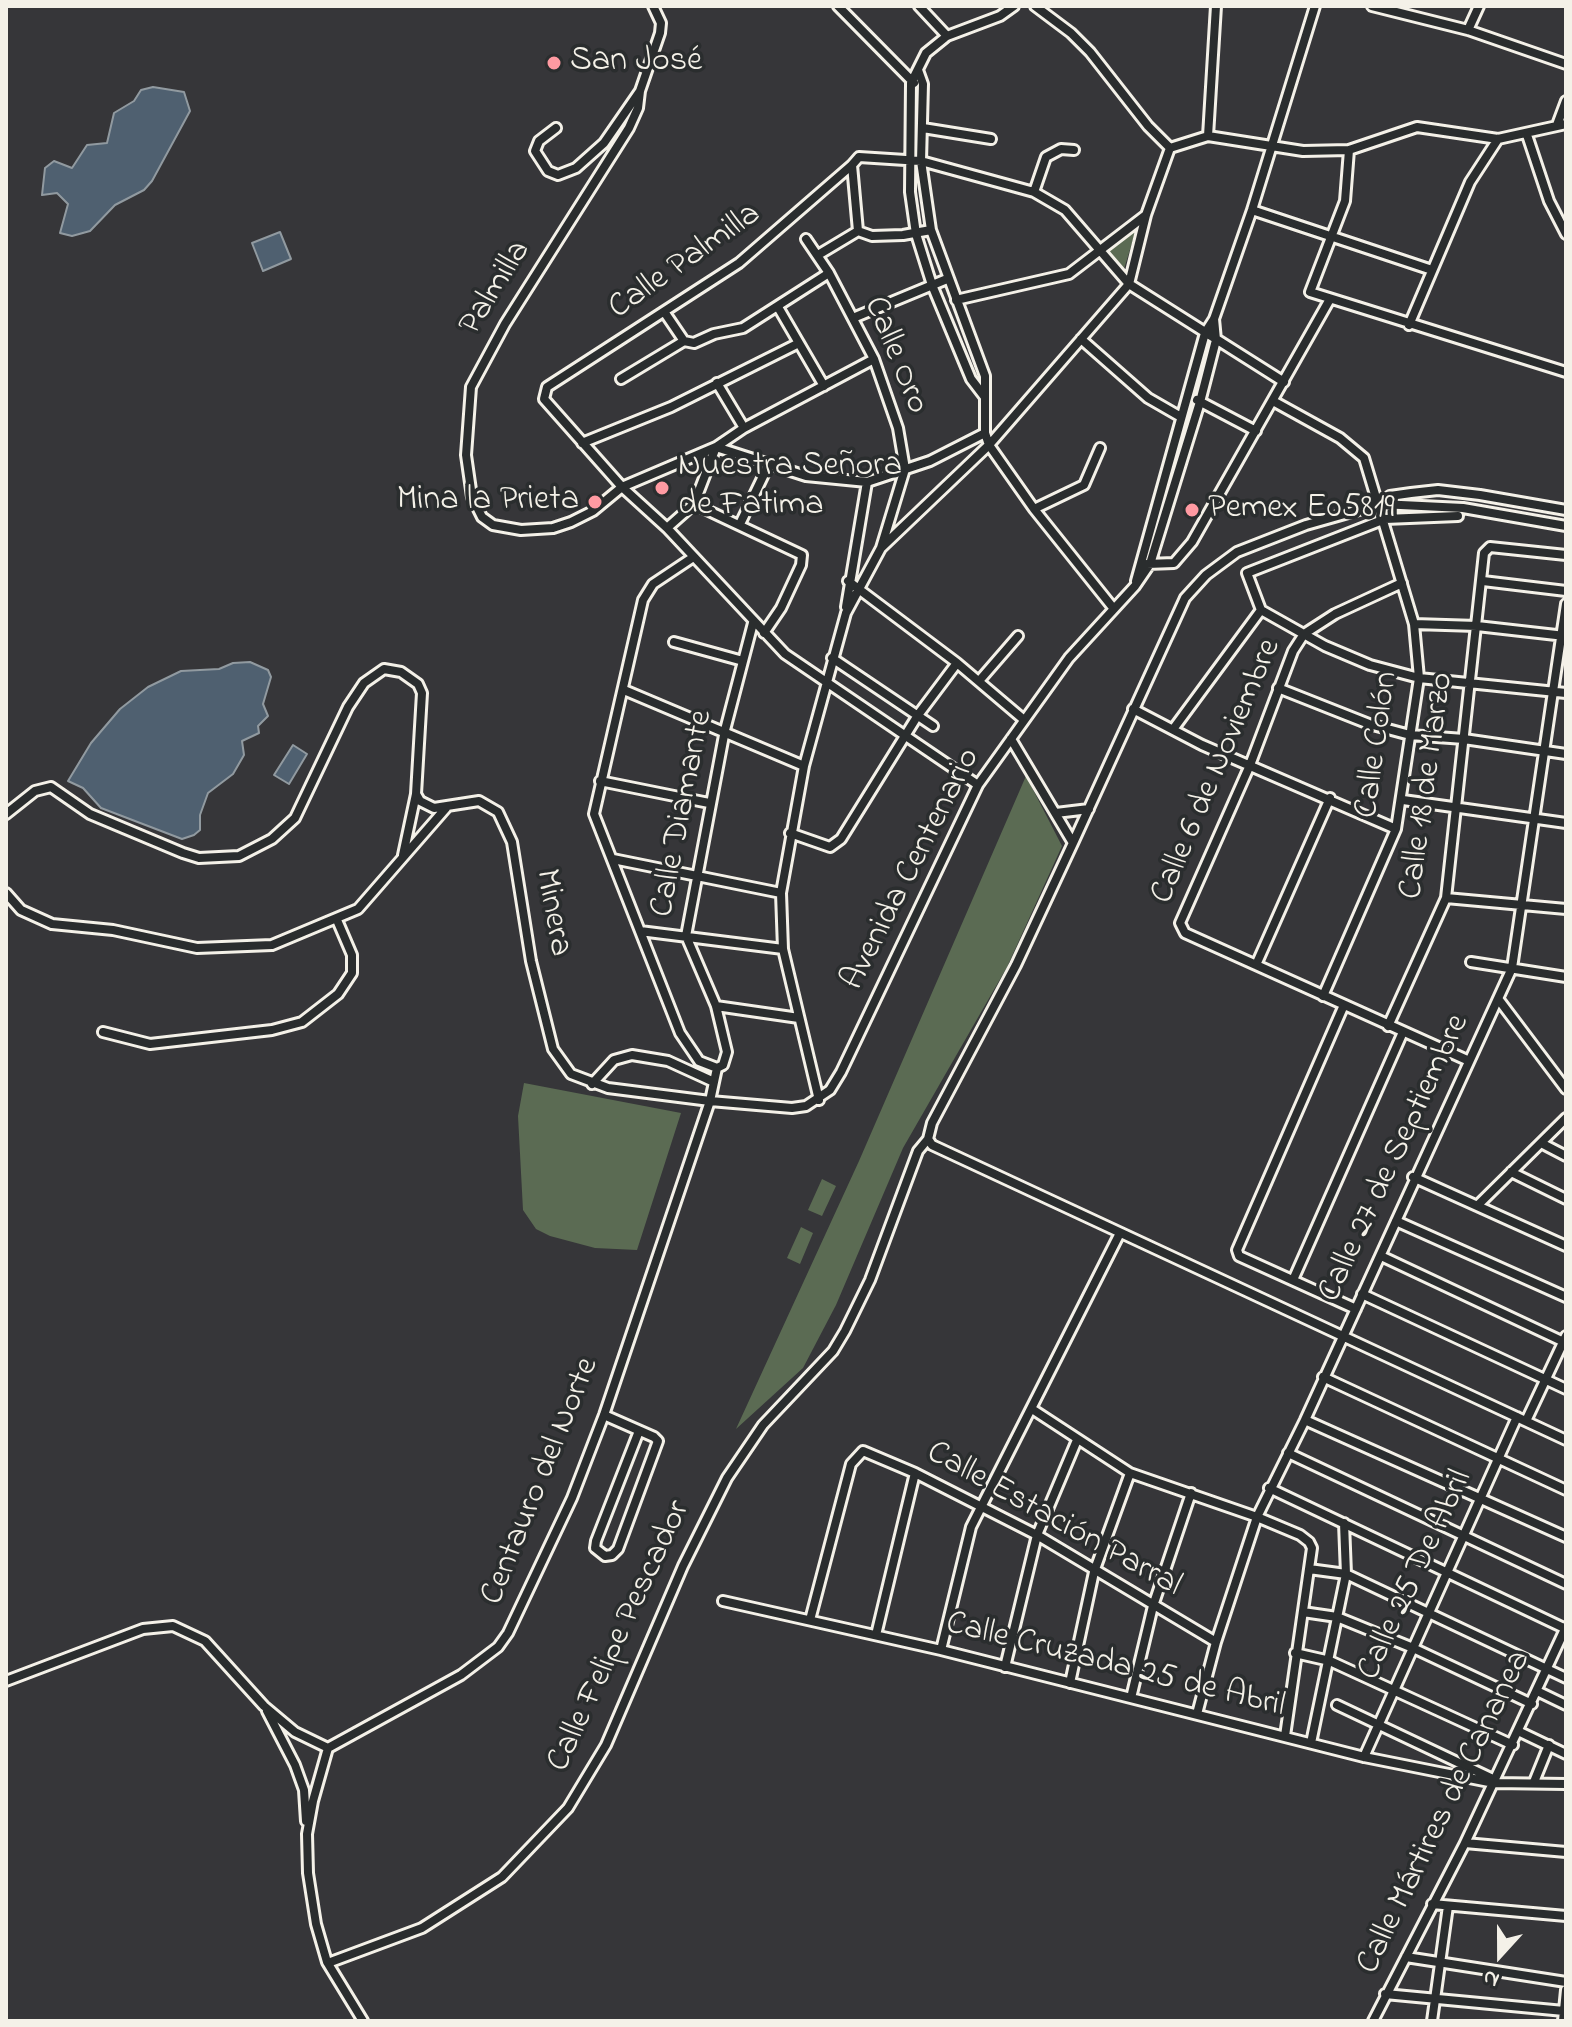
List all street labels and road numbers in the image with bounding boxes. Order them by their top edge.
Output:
street label: Calle Palmilla [602,196,770,330]
street label: Palmilla [452,234,542,344]
street label: Calle Oro [852,291,936,421]
street label: Calle 6 de Noviembre [1144,633,1292,911]
street label: Calle Colón [1349,669,1409,821]
street label: Calle 18 de Marzo [1393,670,1465,902]
street label: Calle Diamante [644,707,724,921]
street label: Avenida Centenario [834,742,992,998]
street label: Minera [523,866,579,960]
street label: Calle 27 de Septiembre [1311,1009,1481,1309]
street label: Centauro del Norte [474,1352,610,1612]
street label: Calle Estación Parral [918,1434,1188,1608]
street label: Calle 25 De Abril [1351,1465,1483,1687]
street label: Calle Felipe Pescador [540,1495,702,1779]
street label: Calle Cruzada 25 de Abril [941,1605,1289,1729]
street label: Calle Mártires de Cananea [1350,1645,1542,1981]

